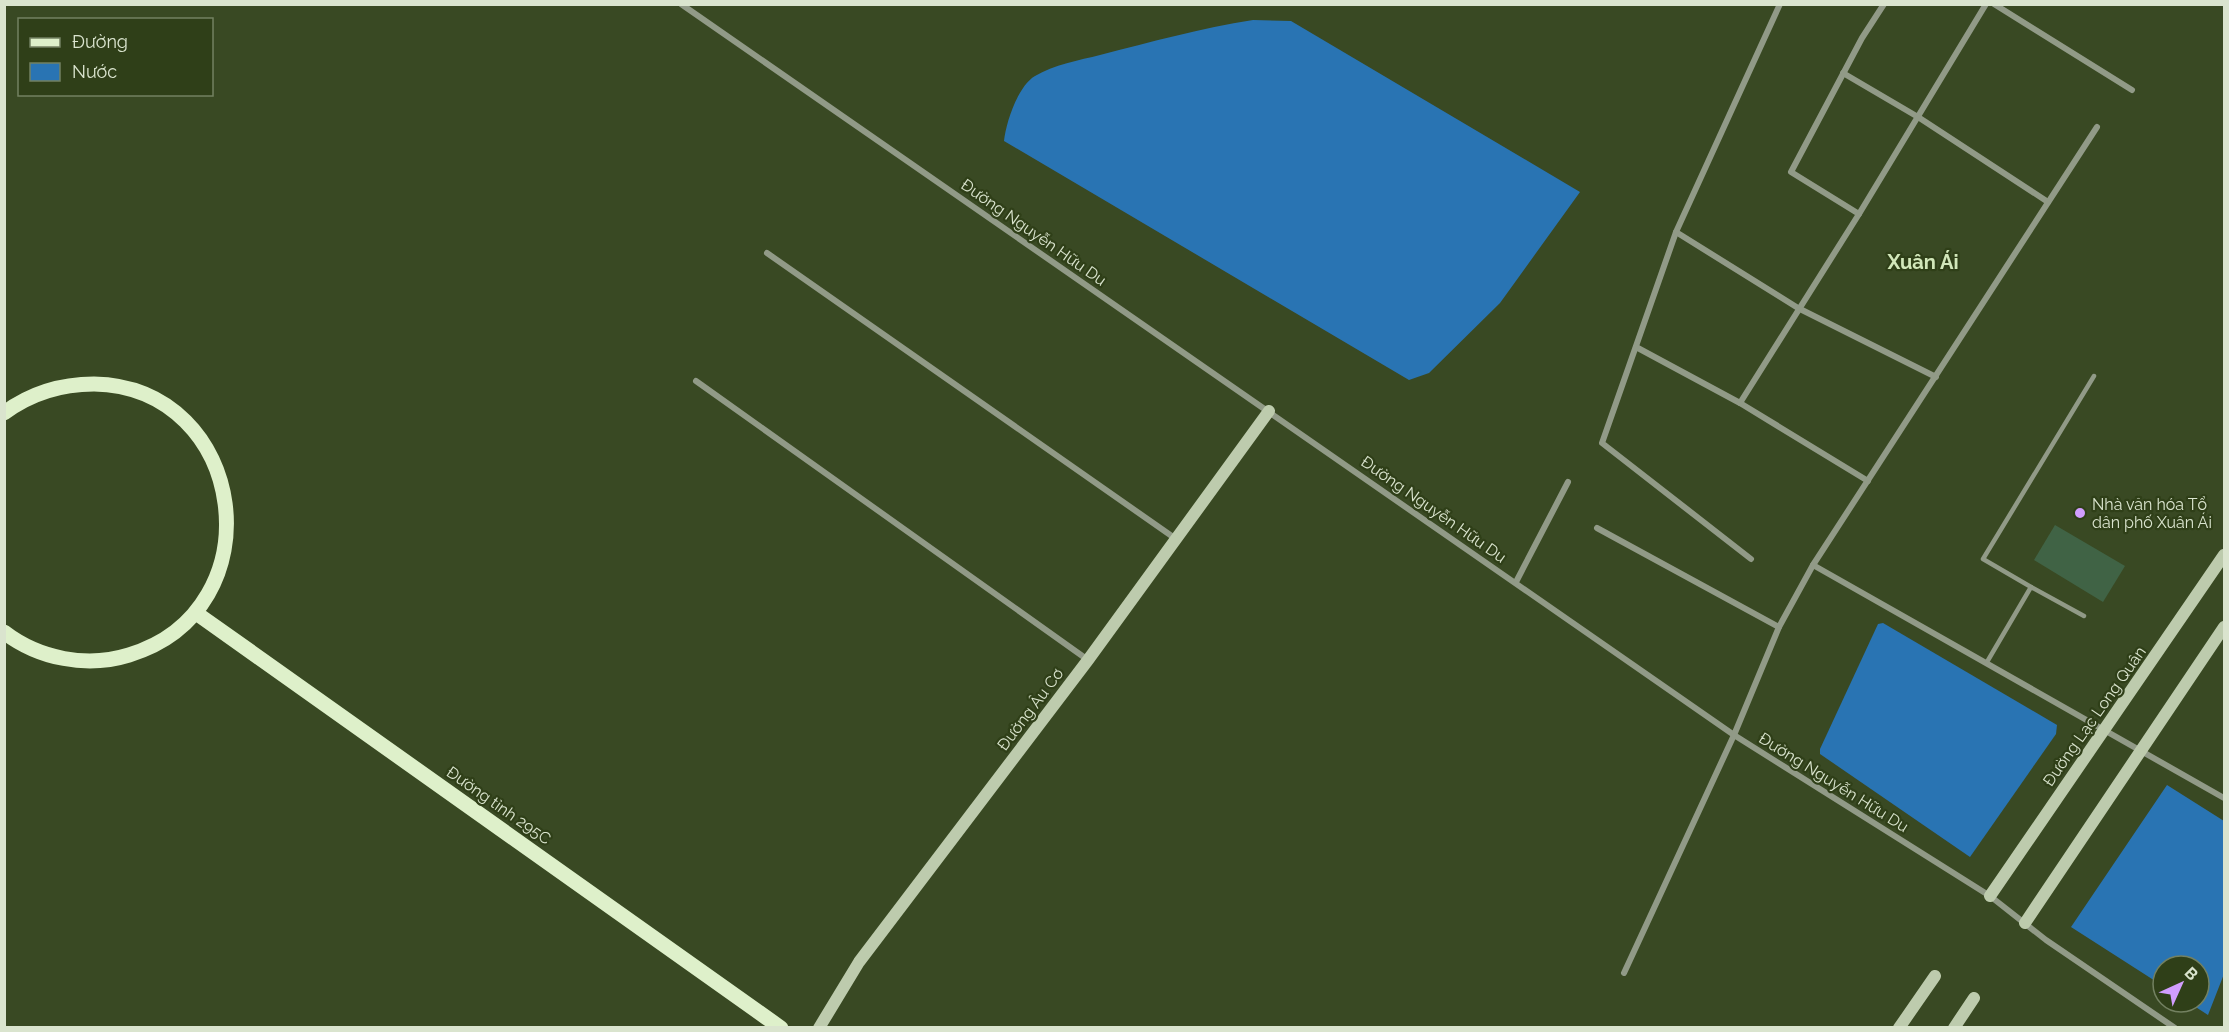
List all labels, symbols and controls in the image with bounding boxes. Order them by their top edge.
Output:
legend [18,18,213,96]
text: Đường [72,31,128,52]
text: Nước [72,61,117,82]
street label: Đường Nguyễn Hữu Du [957,175,1110,290]
district label: Xuân Ái [1886,250,1959,274]
street label: Đường Nguyễn Hữu Du [1357,452,1510,567]
place label: Nhà văn hóa Tổ dân phố Xuân Ái [2092,495,2212,532]
marker: Nhà văn hóa Tổ dân phố Xuân Ái [2073,506,2087,520]
street label: Đường Lạc Long Quân [2039,643,2150,790]
street label: Đường Âu Cơ [993,664,1067,754]
street label: Đường Nguyễn Hữu Du [1755,729,1912,836]
street label: Đường tỉnh 295C [443,762,554,848]
north arrow [2151,954,2211,1014]
text: B [2181,963,2202,984]

